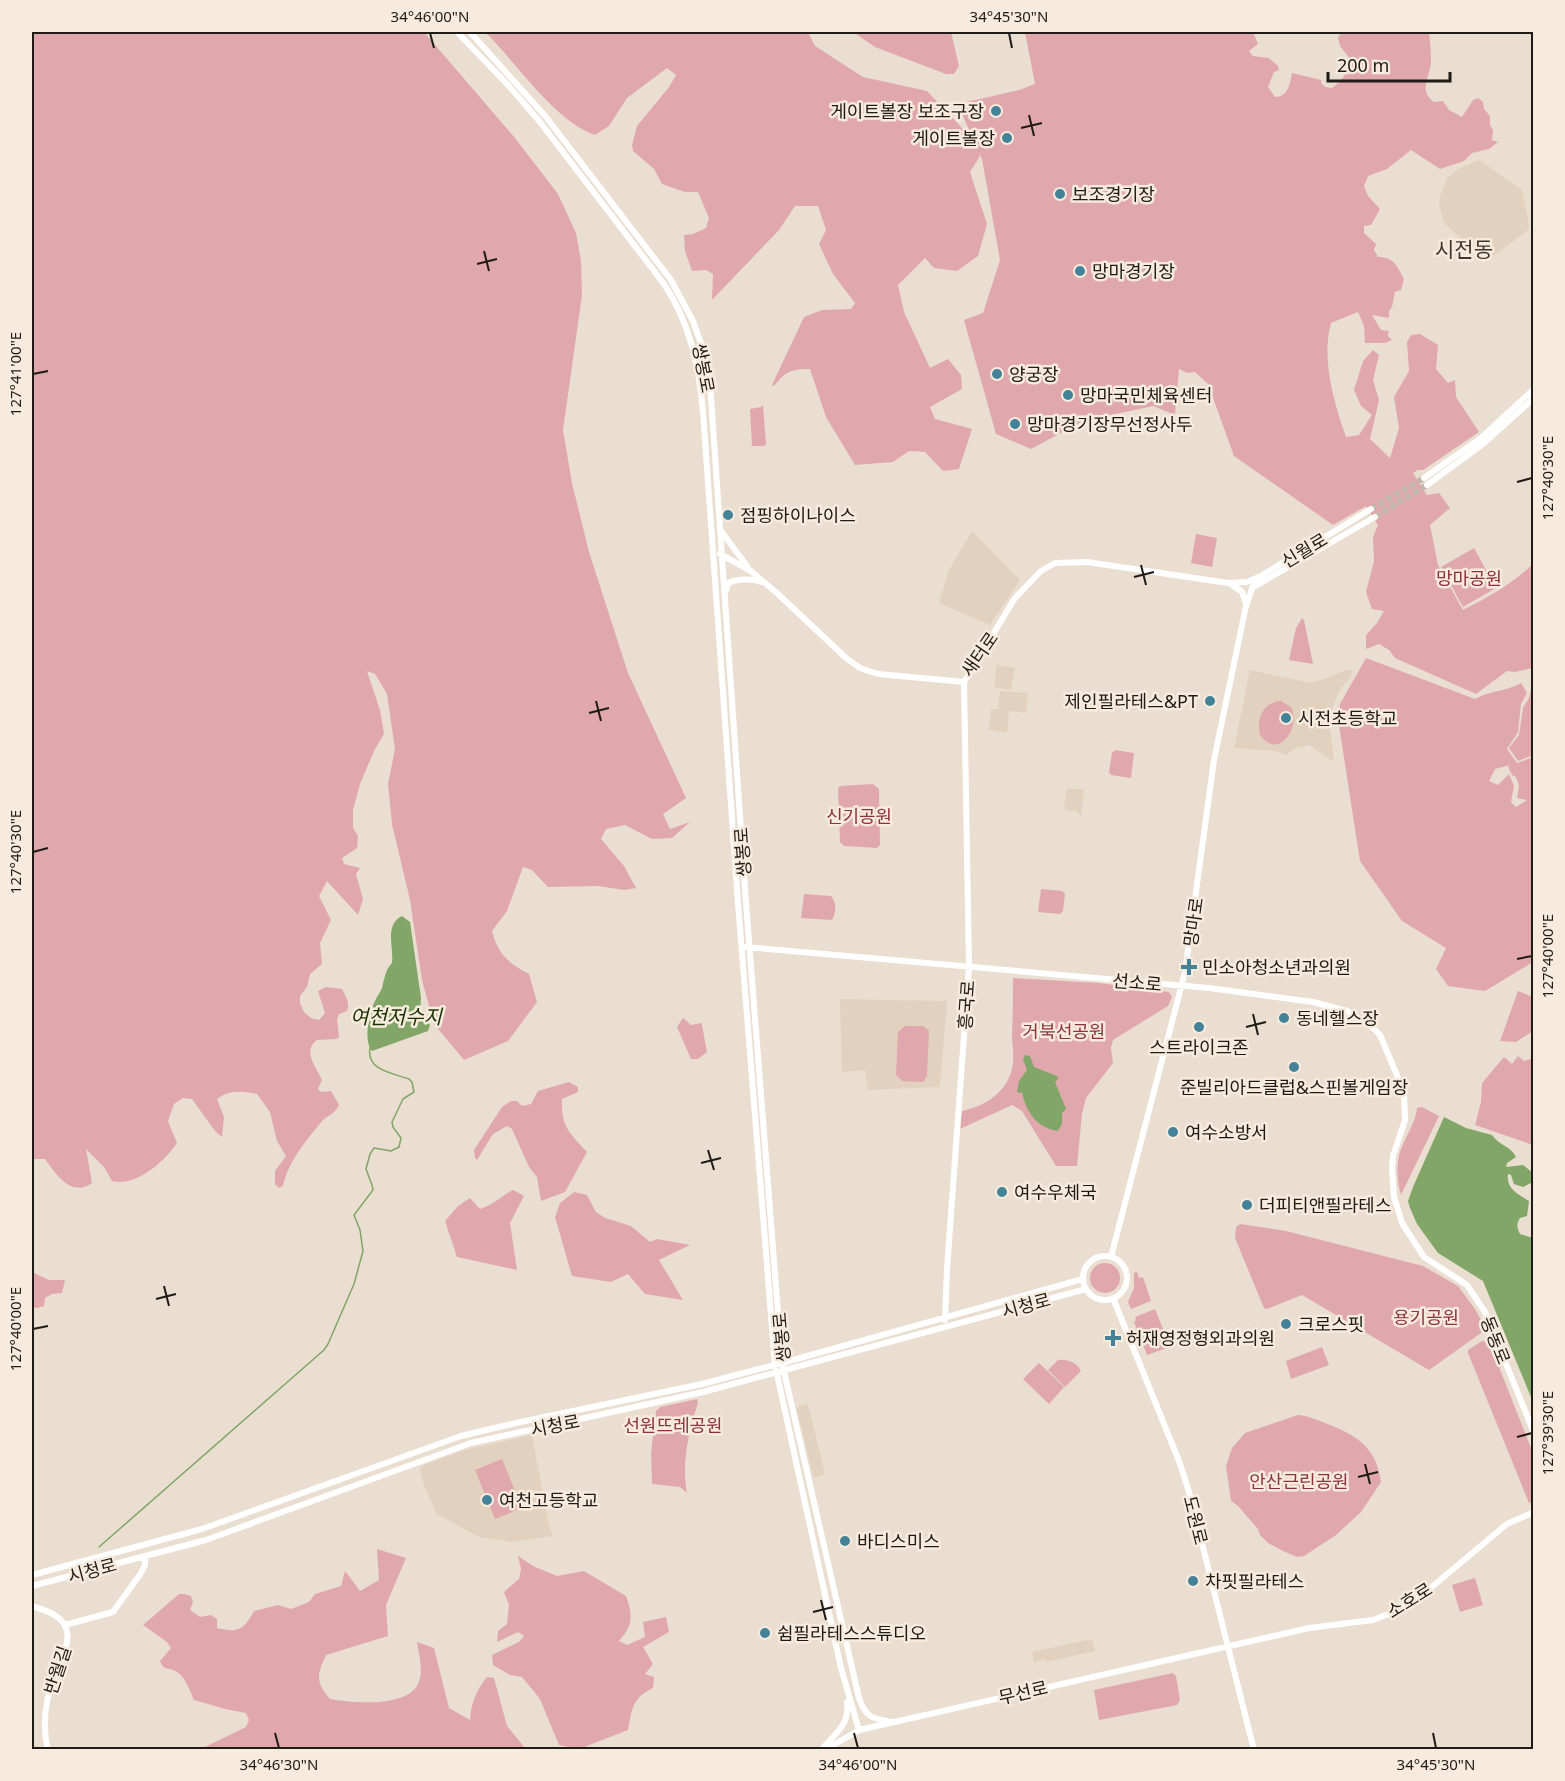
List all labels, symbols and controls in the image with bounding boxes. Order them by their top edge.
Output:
text: 34°46'00"N [391,6,469,26]
text: 34°45'30"N [970,6,1048,26]
scale bar [1328,45,1450,83]
text: 200 m [1337,53,1389,77]
place label: 게이트볼장 보조구장 [830,99,984,123]
marker: 게이트볼장 보조구장 [989,104,1003,118]
place label: 게이트볼장 [912,126,995,150]
marker: 게이트볼장 [1000,131,1014,145]
place label: 보조경기장 [1072,182,1155,206]
marker: 보조경기장 [1053,187,1067,201]
district label: 시전동 [1435,235,1493,263]
place label: 망마경기장 [1092,259,1175,283]
marker: 망마경기장 [1073,264,1087,278]
text: 127°41'00"E [5,332,25,416]
street label: 쌍봉로 [687,341,721,395]
place label: 양궁장 [1009,362,1059,386]
marker: 양궁장 [990,367,1004,381]
place label: 망마국민체육센터 [1080,383,1212,407]
marker: 망마국민체육센터 [1061,388,1075,402]
place label: 망마경기장무선정사두 [1027,412,1193,436]
marker: 망마경기장무선정사두 [1008,417,1022,431]
text: 127°40'30"E [1537,436,1557,520]
place label: 점핑하이나이스 [740,503,856,527]
marker: 점핑하이나이스 [721,508,735,522]
street label: 신월로 [1277,527,1331,573]
park label: 망마공원 [1436,566,1502,590]
street label: 새터로 [955,627,1003,681]
place label: 제인필라테스&PT [1065,689,1198,713]
marker: 제인필라테스&PT [1203,694,1217,708]
place label: 시전초등학교 [1298,706,1397,730]
marker: 시전초등학교 [1279,711,1293,725]
park label: 신기공원 [826,804,892,828]
text: 127°40'30"E [5,810,25,894]
street label: 쌍봉로 [728,826,756,878]
street label: 망마로 [1178,896,1208,948]
text: 127°40'00"E [1537,914,1557,998]
place label: 민소아청소년과의원 [1202,955,1351,979]
marker: 민소아청소년과의원 [1180,958,1198,976]
street label: 선소로 [1111,968,1163,996]
street label: 흥국로 [952,979,980,1031]
water label: 여천저수지 [350,1003,444,1030]
place label: 동네헬스장 [1296,1006,1379,1030]
marker: 동네헬스장 [1277,1011,1291,1025]
park label: 거북선공원 [1023,1019,1105,1043]
marker: 스트라이크존 [1192,1020,1206,1034]
place label: 스트라이크존 [1149,1035,1249,1059]
marker: 준빌리아드클럽&스핀볼게임장 [1287,1060,1301,1074]
place label: 준빌리아드클럽&스핀볼게임장 [1180,1075,1408,1099]
place label: 여수소방서 [1185,1120,1268,1144]
marker: 여수소방서 [1166,1125,1180,1139]
place label: 여수우체국 [1014,1180,1097,1204]
marker: 여수우체국 [995,1185,1009,1199]
place label: 더피티앤필라테스 [1259,1193,1391,1217]
marker: 더피티앤필라테스 [1240,1198,1254,1212]
text: 127°40'00"E [5,1287,25,1371]
street label: 시청로 [999,1287,1053,1323]
park label: 용기공원 [1393,1305,1459,1329]
street label: 쌍봉로 [767,1311,795,1363]
place label: 크로스핏 [1298,1312,1364,1336]
street label: 동동로 [1476,1312,1516,1368]
marker: 크로스핏 [1279,1317,1293,1331]
place label: 허재영정형외과의원 [1126,1326,1275,1350]
marker: 허재영정형외과의원 [1104,1329,1122,1347]
text: 127°39'30"E [1537,1391,1557,1475]
street label: 시청로 [528,1408,582,1442]
park label: 선원뜨레공원 [623,1413,723,1437]
park label: 안산근린공원 [1249,1469,1349,1493]
place label: 여천고등학교 [499,1488,598,1512]
marker: 여천고등학교 [480,1493,494,1507]
street label: 도원로 [1178,1493,1214,1547]
place label: 바디스미스 [857,1529,940,1553]
marker: 바디스미스 [838,1534,852,1548]
street label: 시청로 [65,1552,119,1588]
place label: 차핏필라테스 [1205,1569,1304,1593]
marker: 차핏필라테스 [1186,1574,1200,1588]
street label: 소호로 [1382,1577,1436,1623]
place label: 쉼필라테스스튜디오 [777,1621,926,1645]
marker: 쉼필라테스스튜디오 [758,1626,772,1640]
street label: 반월길 [38,1643,76,1697]
street label: 무선로 [996,1675,1050,1709]
text: 34°46'30"N [240,1754,318,1774]
text: 34°46'00"N [819,1754,897,1774]
text: 34°45'30"N [1397,1754,1475,1774]

